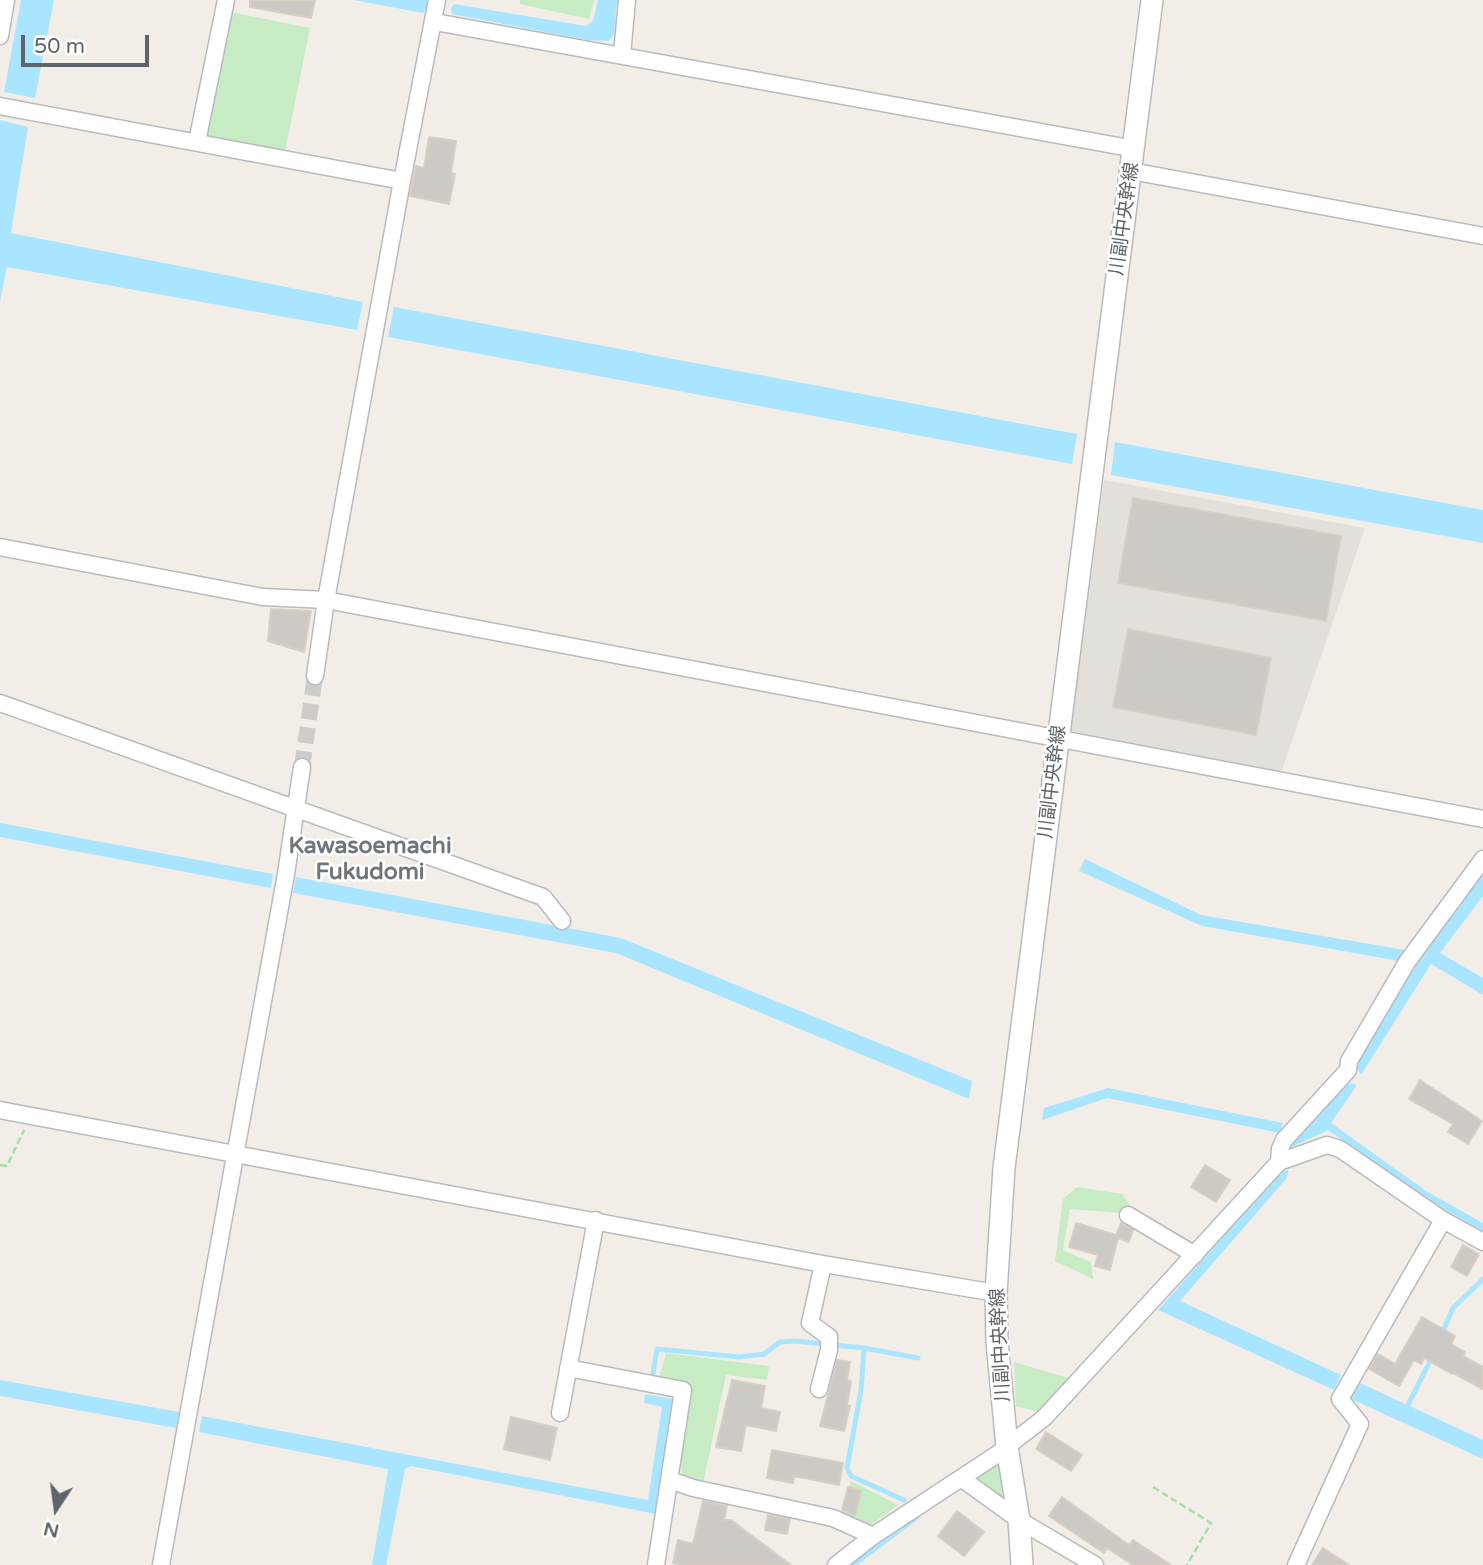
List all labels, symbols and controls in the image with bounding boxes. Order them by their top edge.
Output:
scale bar [24,21,152,65]
text: 50 m [34,34,85,59]
street label: 川副中央幹線 [1106,161,1144,277]
street label: 川副中央幹線 [1035,724,1071,840]
district label: Kawasoemachi Fukudomi [288,833,452,887]
street label: 川副中央幹線 [987,1287,1015,1403]
north arrow [21,1474,91,1544]
text: N [41,1517,61,1542]

